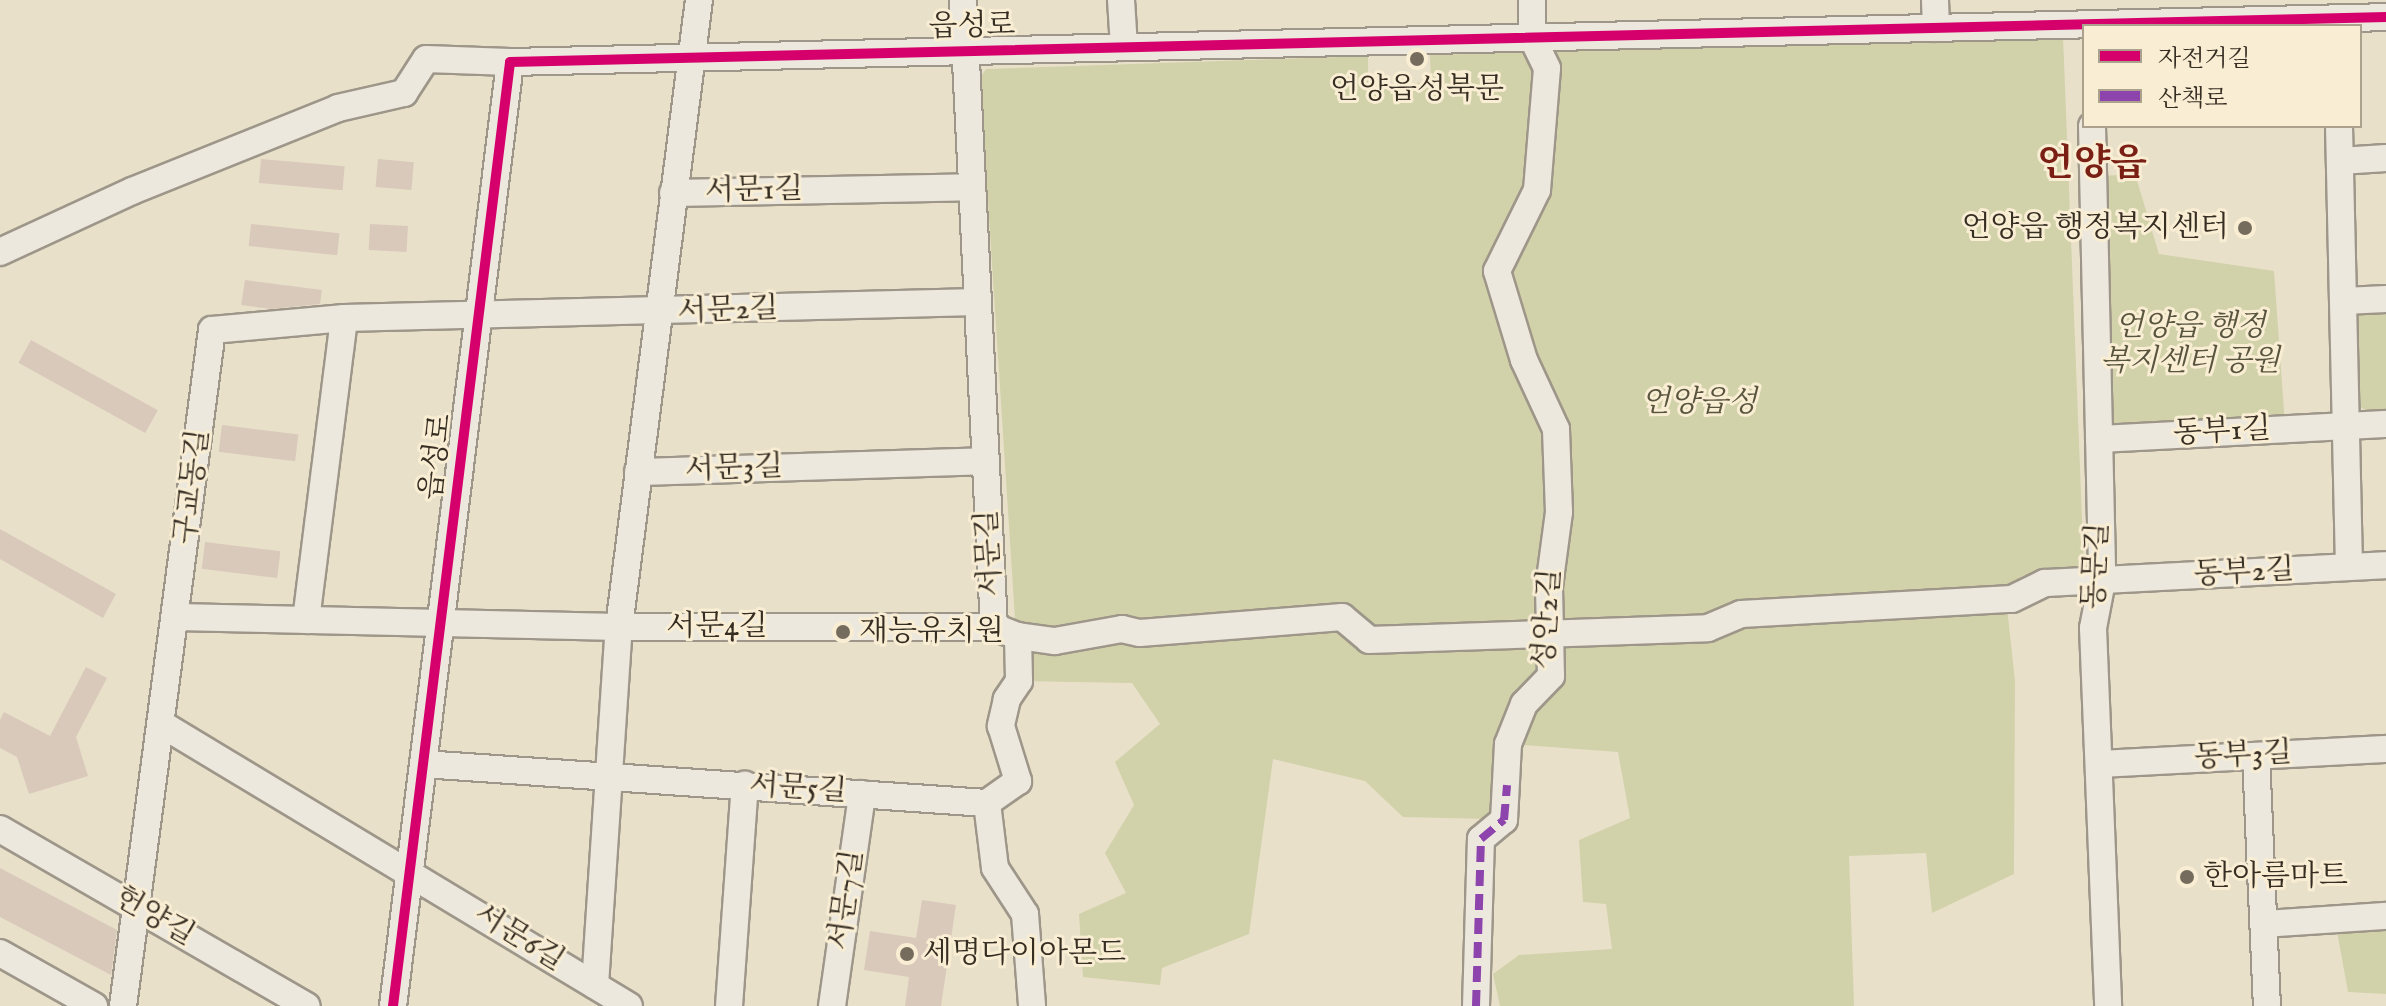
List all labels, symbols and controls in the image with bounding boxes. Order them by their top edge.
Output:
street label: 읍성로 [928,8,1016,46]
legend [2082,24,2362,128]
text: 자전거길 [2158,44,2251,75]
marker: 언양읍성북문 [1408,50,1426,68]
place label: 언양읍성북문 [1330,72,1504,108]
text: 산책로 [2158,84,2228,115]
district label: 언양읍 [2037,143,2147,189]
street label: 서문1길 [705,172,803,210]
place label: 언양읍 행정복지센터 [1962,210,2229,246]
marker: 언양읍 행정복지센터 [2236,219,2254,237]
street label: 서문2길 [677,291,779,331]
park label: 언양읍 행정 복지센터 공원 [2100,309,2280,380]
park label: 언양읍성 [1641,385,1757,421]
street label: 동부1길 [2172,411,2272,453]
street label: 읍성로 [414,412,460,502]
street label: 구교동길 [168,427,218,547]
street label: 서문3길 [684,449,784,489]
street label: 서문길 [970,509,1010,597]
street label: 동문길 [2077,522,2117,610]
street label: 동부2길 [2193,552,2295,594]
street label: 성안2길 [1527,567,1569,671]
street label: 서문4길 [666,609,768,645]
place label: 재능유치원 [859,614,1004,650]
marker: 재능유치원 [834,623,852,641]
street label: 동부3길 [2193,735,2293,777]
street label: 서문5길 [748,768,848,810]
street label: 서문7길 [822,847,872,953]
place label: 한아름마트 [2203,859,2348,895]
marker: 한아름마트 [2178,868,2196,886]
street label: 헌양길 [107,880,201,954]
street label: 서문6길 [467,896,571,980]
place label: 세명다이아몬드 [923,936,1126,972]
marker: 세명다이아몬드 [898,945,916,963]

